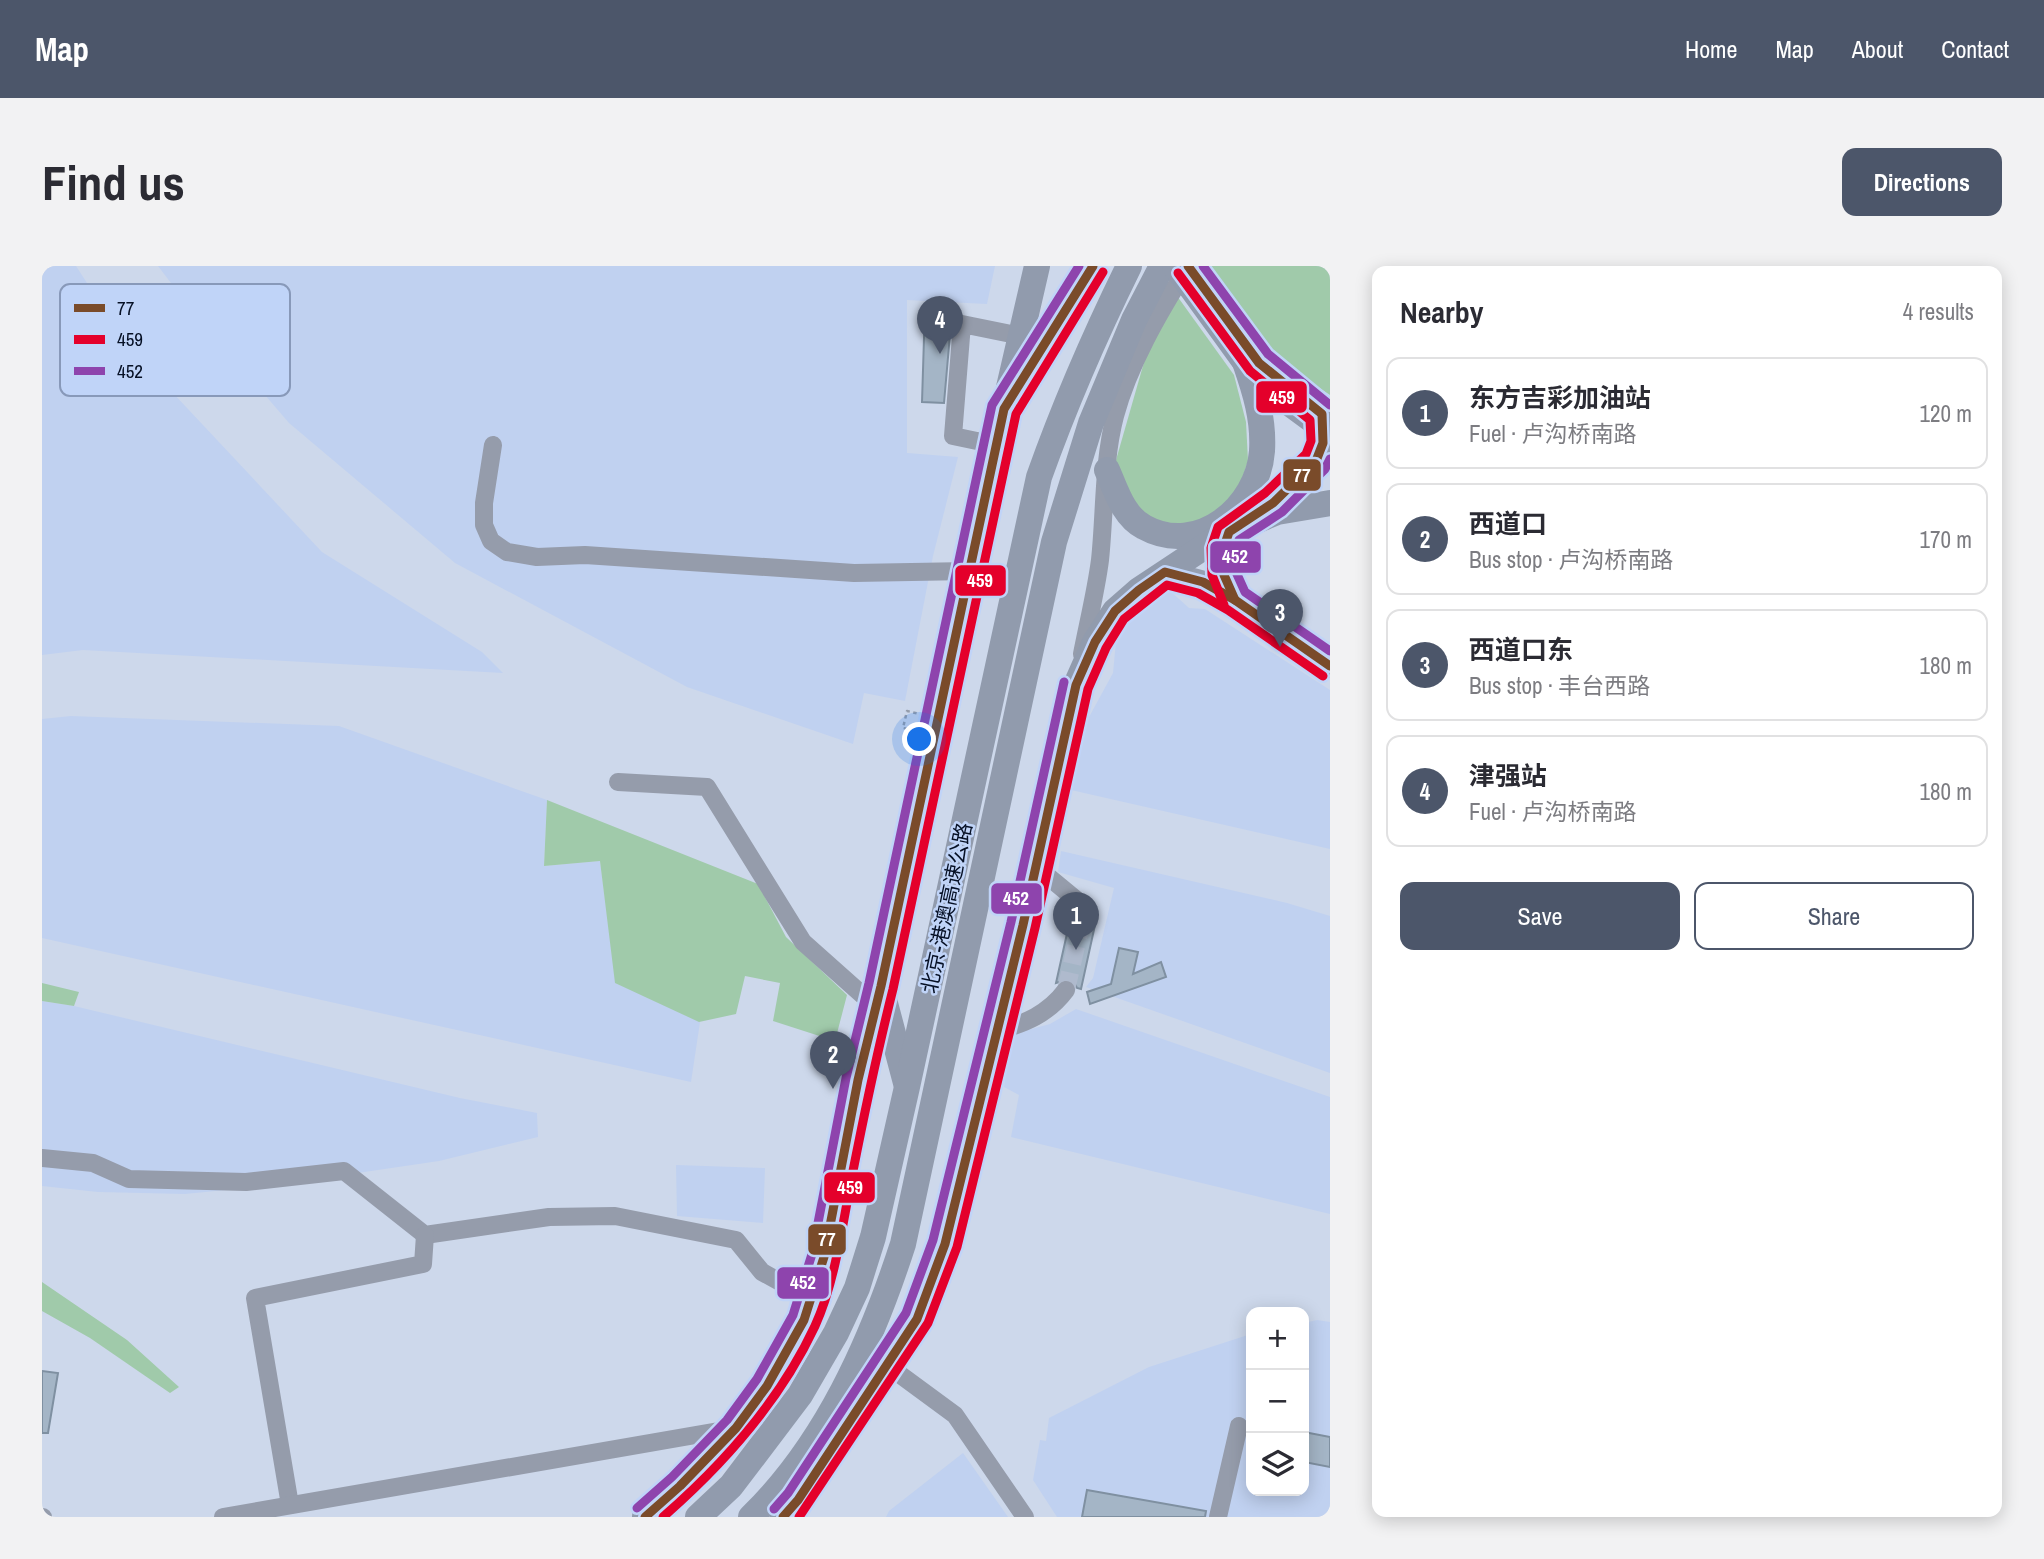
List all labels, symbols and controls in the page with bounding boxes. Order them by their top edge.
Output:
text: Map [35,27,89,71]
text: Home [1685,33,1737,65]
text: Map [1775,33,1814,65]
text: About [1852,33,1903,65]
text: Contact [1941,33,2009,65]
button: Directions [1842,148,2002,216]
text: Find us [42,149,185,215]
legend [60,284,290,396]
text: Nearby [1400,292,1483,332]
text: 77 [117,295,135,321]
pin: 4 [917,296,963,354]
text: 4 results [1903,296,1974,327]
text: 459 [117,326,143,352]
text: 452 [117,358,143,384]
line badge: 459 [1255,380,1308,414]
text: 东方吉彩加油站 [1469,380,1651,415]
text: 459 [1269,384,1295,410]
text: 1 [1420,398,1430,429]
text: 120 m [1920,398,1972,429]
text: Fuel · 卢沟桥南路 [1469,418,1636,449]
line badge: 77 [1282,458,1322,492]
text: 77 [1293,462,1311,488]
text: 西道口 [1469,506,1547,541]
text: 2 [1420,524,1430,555]
text: 170 m [1920,524,1972,555]
line badge: 452 [1209,540,1262,574]
text: 452 [1222,543,1248,569]
text: Bus stop · 卢沟桥南路 [1469,544,1673,575]
line badge: 459 [954,564,1007,597]
text: 459 [967,567,993,593]
pin: 3 [1257,589,1303,647]
text: 西道口东 [1469,632,1573,667]
text: 3 [1420,650,1430,681]
text: 180 m [1920,650,1972,681]
text: Bus stop · 丰台西路 [1469,670,1650,701]
your location [902,722,936,756]
text: 津强站 [1469,758,1547,793]
text: 4 [1420,776,1430,807]
text: 180 m [1920,776,1972,807]
text: Fuel · 卢沟桥南路 [1469,796,1636,827]
street label: 北京-港澳高速公路 [914,820,979,996]
line badge: 452 [990,882,1043,915]
button: Save [1400,882,1680,950]
button: Share [1694,882,1974,950]
text: 452 [1003,885,1029,911]
pin: 1 [1053,892,1099,950]
pin: 2 [810,1031,856,1089]
line badge: 459 [823,1171,876,1204]
text: 459 [837,1174,863,1200]
line badge: 77 [807,1223,847,1256]
text: 77 [818,1226,836,1252]
line badge: 452 [776,1266,830,1300]
text: 452 [790,1269,816,1295]
map controls [1246,1307,1309,1496]
button: + [1246,1307,1309,1370]
button: − [1246,1370,1309,1433]
button: layers [1246,1433,1309,1496]

